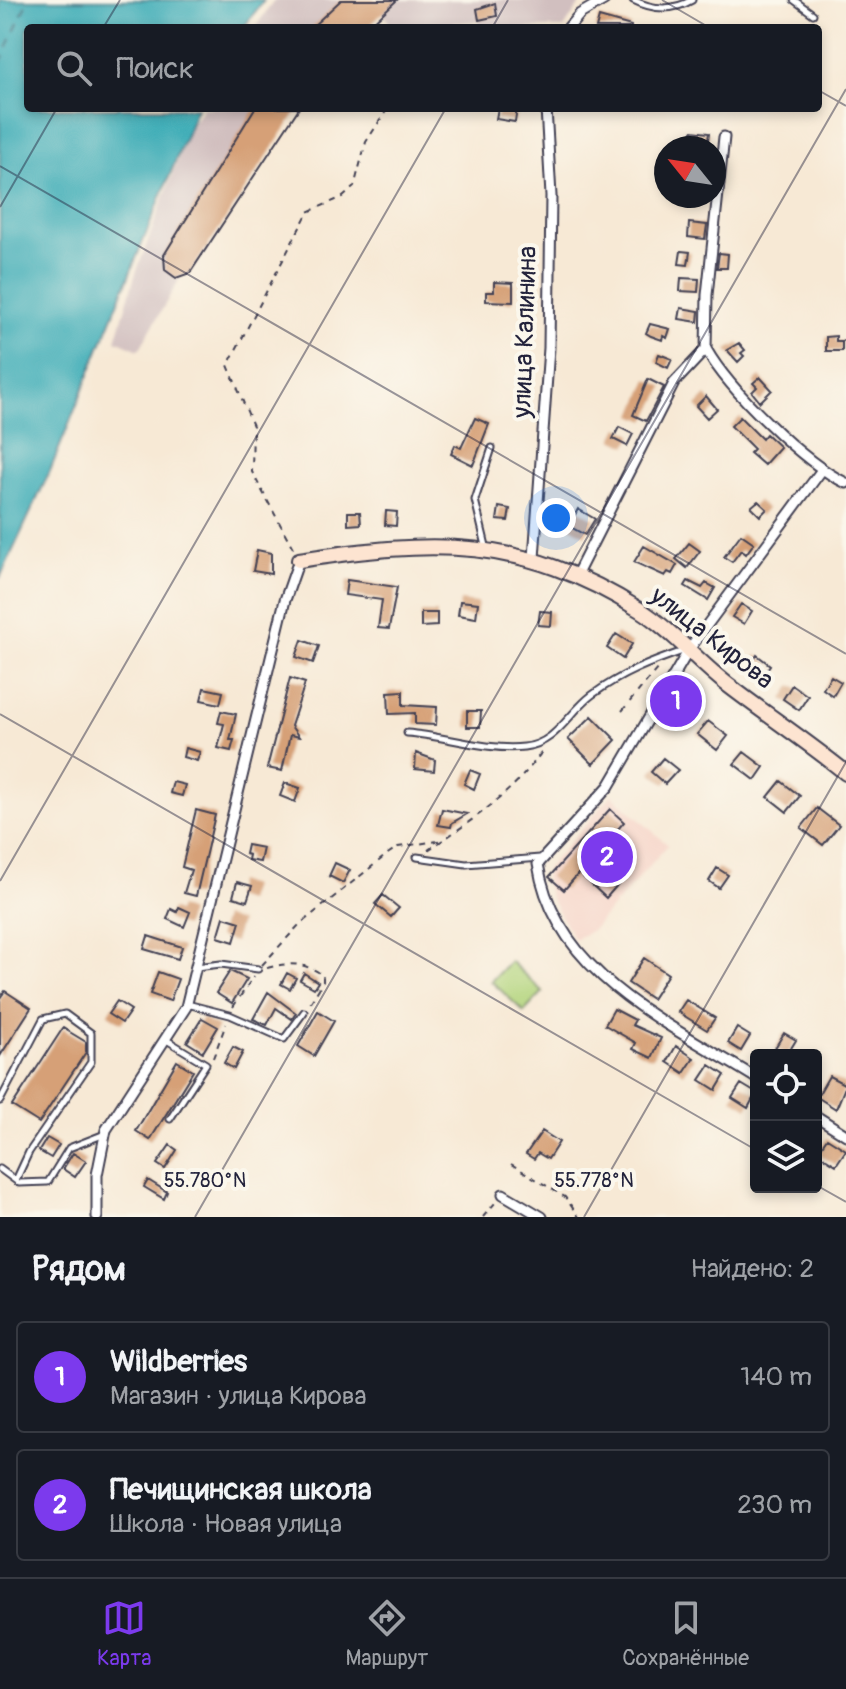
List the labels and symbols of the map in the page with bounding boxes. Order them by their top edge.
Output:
north arrow [654,136,726,208]
street label: улица Калинина [506,245,544,420]
your location [536,498,576,538]
street label: улица Кирова [643,579,780,696]
pin: 1 [650,671,702,731]
pin: 2 [581,827,633,887]
text: 55.780°N [164,1168,246,1193]
text: 55.778°N [554,1168,634,1193]

